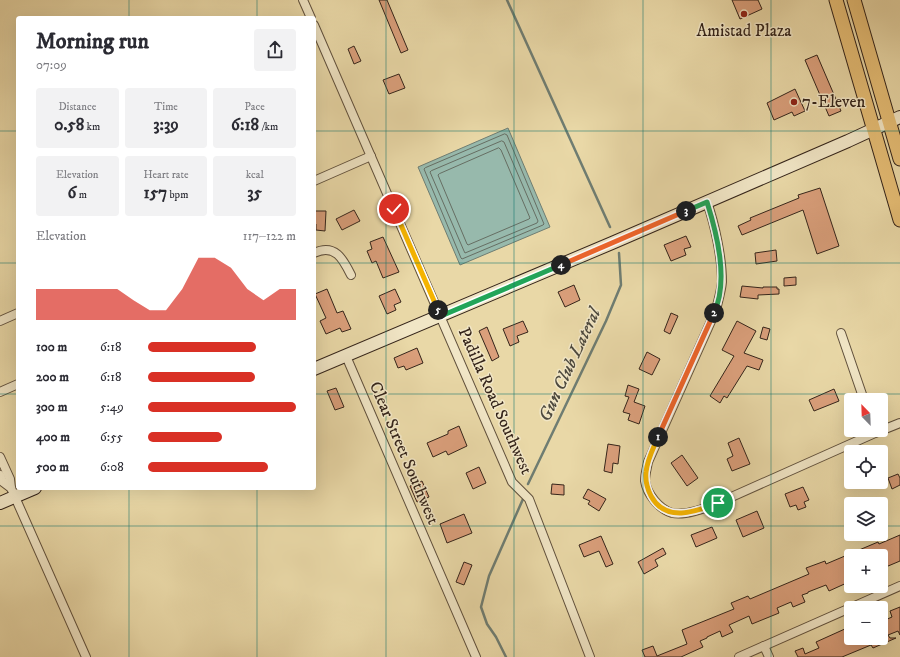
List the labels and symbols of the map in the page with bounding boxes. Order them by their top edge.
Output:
marker: Amistad Plaza [739,9,749,19]
place label: Amistad Plaza [696,20,792,42]
place label: 7-Eleven [802,91,865,113]
marker: 7-Eleven [789,97,799,107]
pin [377,192,411,226]
pin: 3 [676,201,696,221]
pin: 4 [551,255,571,275]
pin: 5 [428,300,448,320]
water label: Gun Club Lateral [534,303,607,425]
pin: 2 [704,303,724,323]
street label: Padilla Road Southwest [453,324,538,478]
street label: Clear Street Southwest [364,378,444,528]
north arrow [844,393,888,437]
pin: 1 [648,427,668,447]
pin [701,486,735,520]

